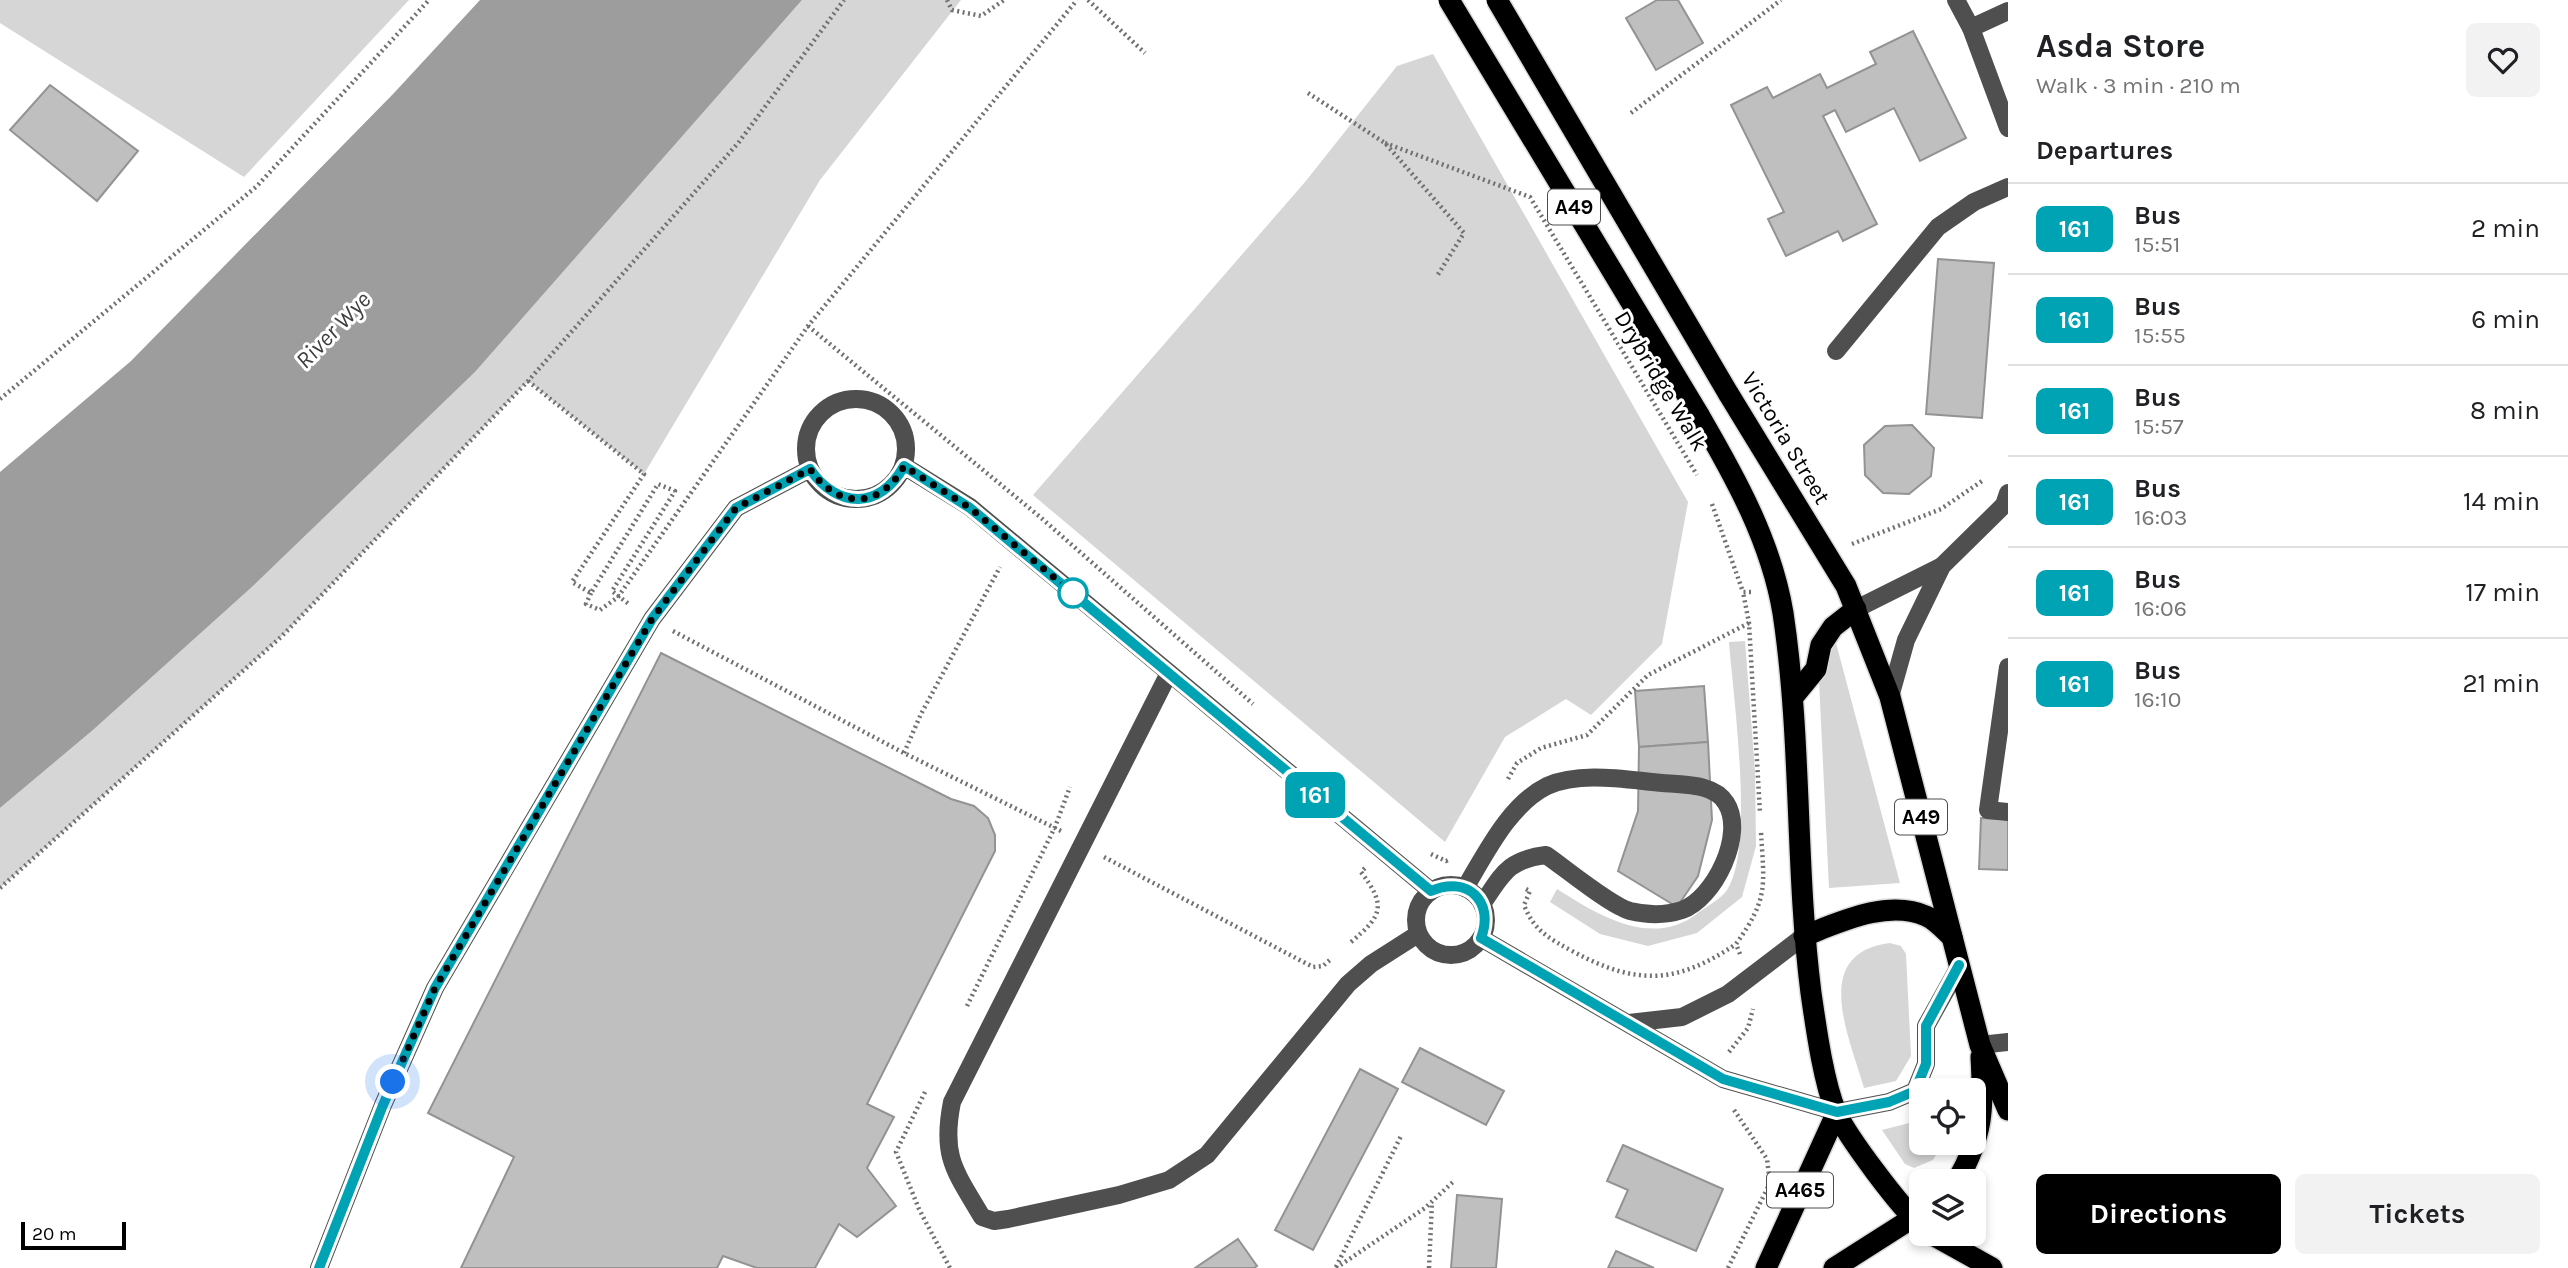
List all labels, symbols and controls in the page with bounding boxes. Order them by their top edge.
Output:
button: heart [2466,23,2540,97]
text: Asda Store [2036,27,2205,65]
text: Walk · 3 min · 210 m [2036,72,2241,99]
text: Departures [2036,135,2173,166]
road number: A49 [1548,190,1600,224]
text: Bus [2134,200,2181,231]
text: 2 min [2471,213,2540,244]
text: 161 [2059,215,2090,243]
text: 15:51 [2134,231,2180,258]
water label: River Wye [290,286,376,374]
text: Bus [2134,291,2181,322]
text: 6 min [2471,304,2540,335]
street label: Drybridge Walk [1609,306,1713,456]
text: 161 [2059,306,2090,334]
text: 15:55 [2134,322,2186,349]
street label: Victoria Street [1736,367,1836,509]
text: Bus [2134,382,2181,413]
text: 8 min [2470,395,2540,426]
text: 161 [2059,397,2090,425]
text: 15:57 [2134,413,2184,440]
text: Bus [2134,473,2181,504]
text: 14 min [2463,486,2540,517]
text: 161 [2059,488,2090,516]
text: 16:03 [2134,504,2187,531]
text: Bus [2134,564,2181,595]
text: 17 min [2465,577,2540,608]
unlabelled marker [1058,578,1088,608]
text: 161 [2059,579,2090,607]
text: 16:06 [2134,595,2187,622]
text: Bus [2134,655,2181,686]
text: 21 min [2462,668,2540,699]
text: 161 [2059,670,2090,698]
text: 16:10 [2134,686,2181,713]
line badge: 161 [1275,772,1355,818]
text: 161 [1299,781,1331,809]
road number: A49 [1895,800,1947,834]
your location [375,1064,410,1099]
map controls [1909,1078,1986,1246]
button: locate [1909,1078,1986,1155]
button: layers [1909,1169,1986,1246]
road number: A465 [1767,1172,1833,1208]
button: Directions [2036,1174,2281,1254]
button: Tickets [2295,1174,2540,1254]
scale bar [21,1219,126,1251]
text: 20 m [32,1223,77,1245]

